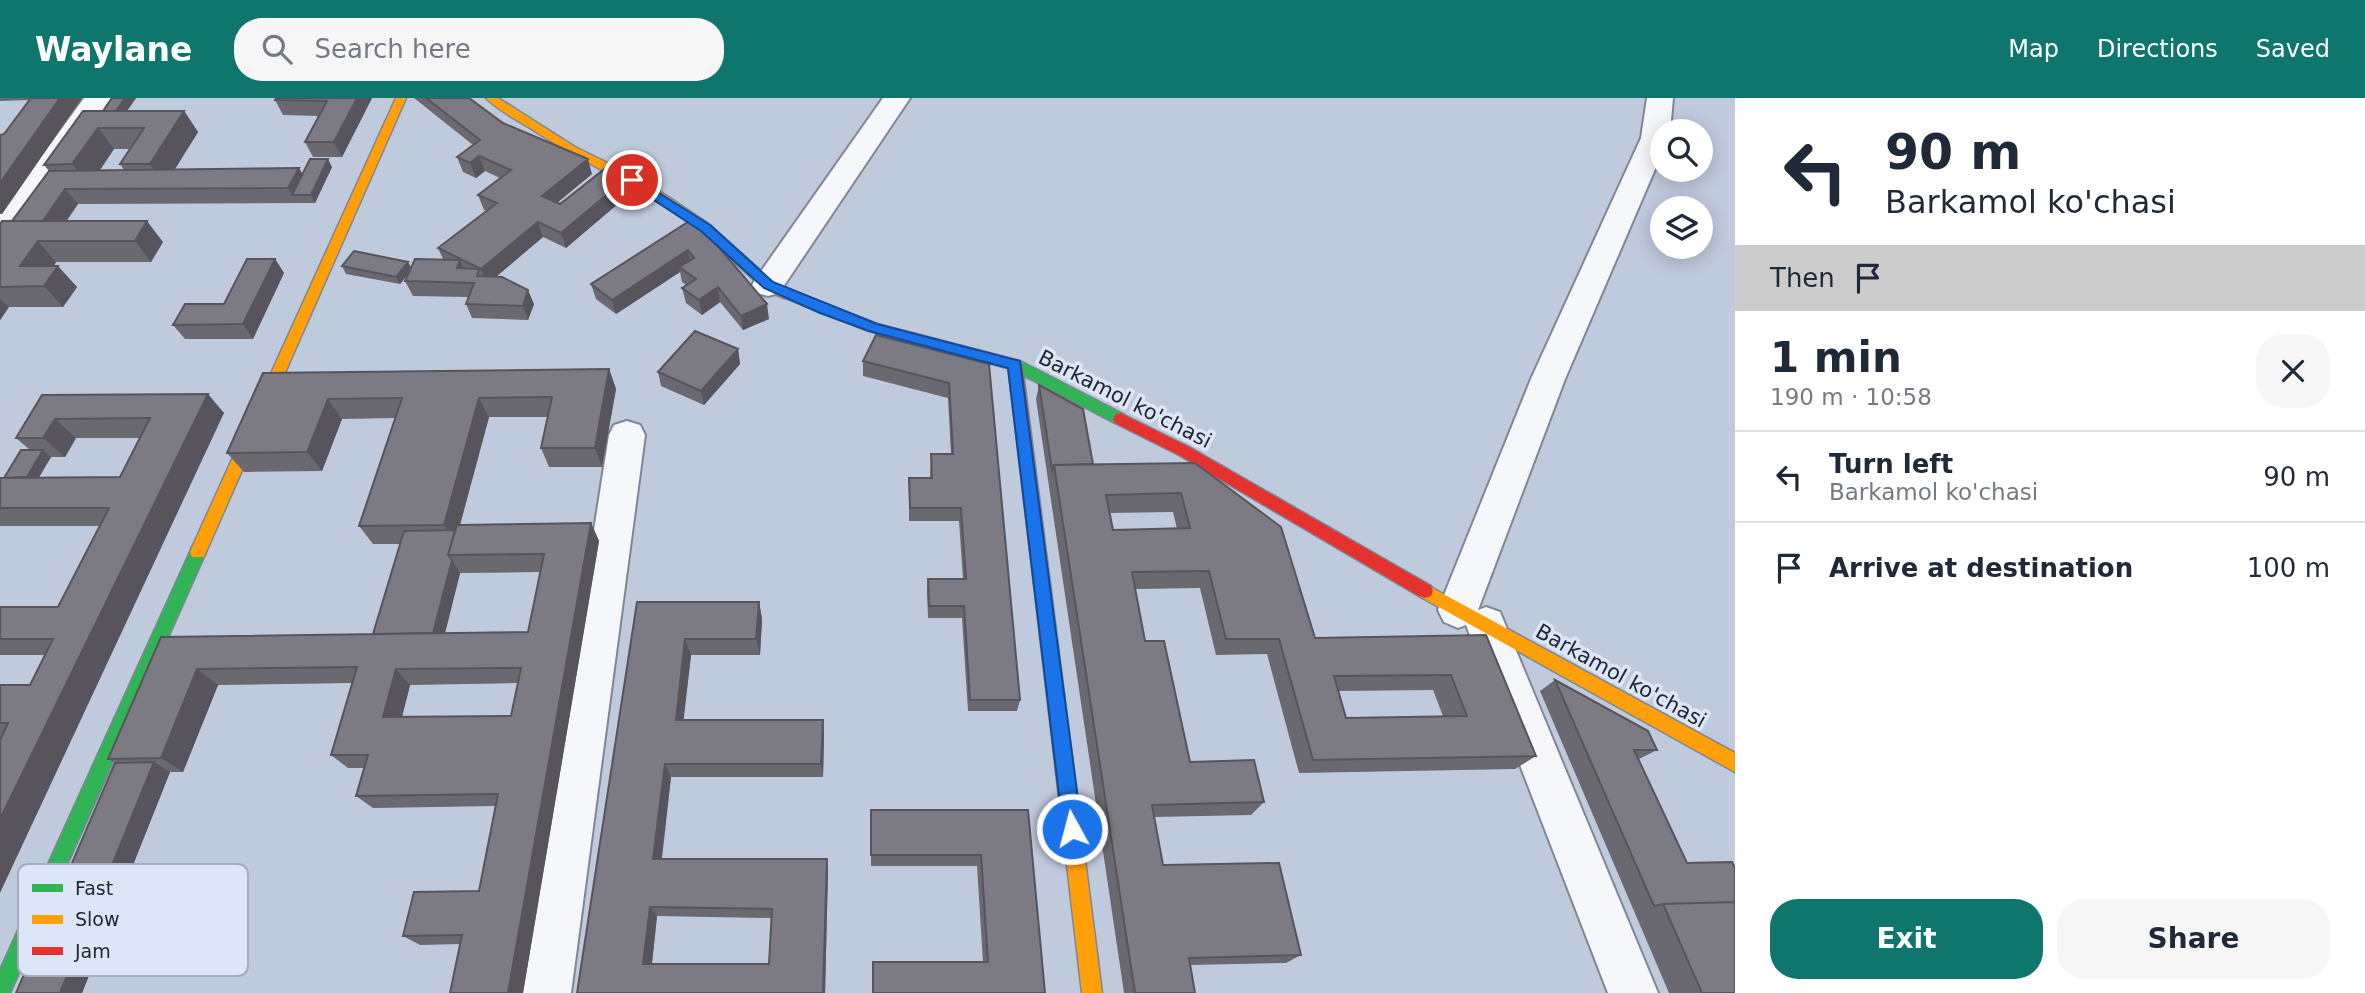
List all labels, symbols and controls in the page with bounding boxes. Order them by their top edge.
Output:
search box [234,18,724,81]
text: Waylane [35,30,192,69]
icon: search [258,30,296,68]
text: Search here [314,34,471,64]
text: Map [2008,35,2059,63]
text: Directions [2097,35,2218,63]
text: Saved [2256,35,2330,63]
map controls [1650,119,1713,259]
button: search [1650,119,1713,182]
text: 90 m [1885,124,2021,181]
icon: left [1770,126,1861,217]
pin [602,150,662,210]
icon: arrive [613,161,651,199]
text: Barkamol ko'chasi [1885,183,2176,221]
button: layers [1650,196,1713,259]
icon: arrive [1849,259,1887,297]
text: Then [1770,263,1835,293]
text: 1 min [1770,333,1902,382]
button: close [2256,334,2330,408]
street label: Barkamol ko'chasi [1034,345,1216,453]
text: 190 m · 10:58 [1770,384,1932,410]
text: Turn left [1829,449,1953,479]
icon: left [1770,458,1808,496]
text: 90 m [2263,462,2330,492]
text: Barkamol ko'chasi [1829,479,2038,505]
icon: arrive [1770,549,1808,587]
text: Arrive at destination [1829,553,2133,583]
text: 100 m [2247,553,2330,583]
street label: Barkamol ko'chasi [1532,619,1710,733]
position arrow [1035,792,1109,866]
legend [18,864,248,976]
text: Fast [75,877,113,899]
button: Exit [1770,899,2043,979]
button: Share [2057,899,2330,979]
text: Slow [75,908,120,930]
text: Jam [74,940,111,962]

